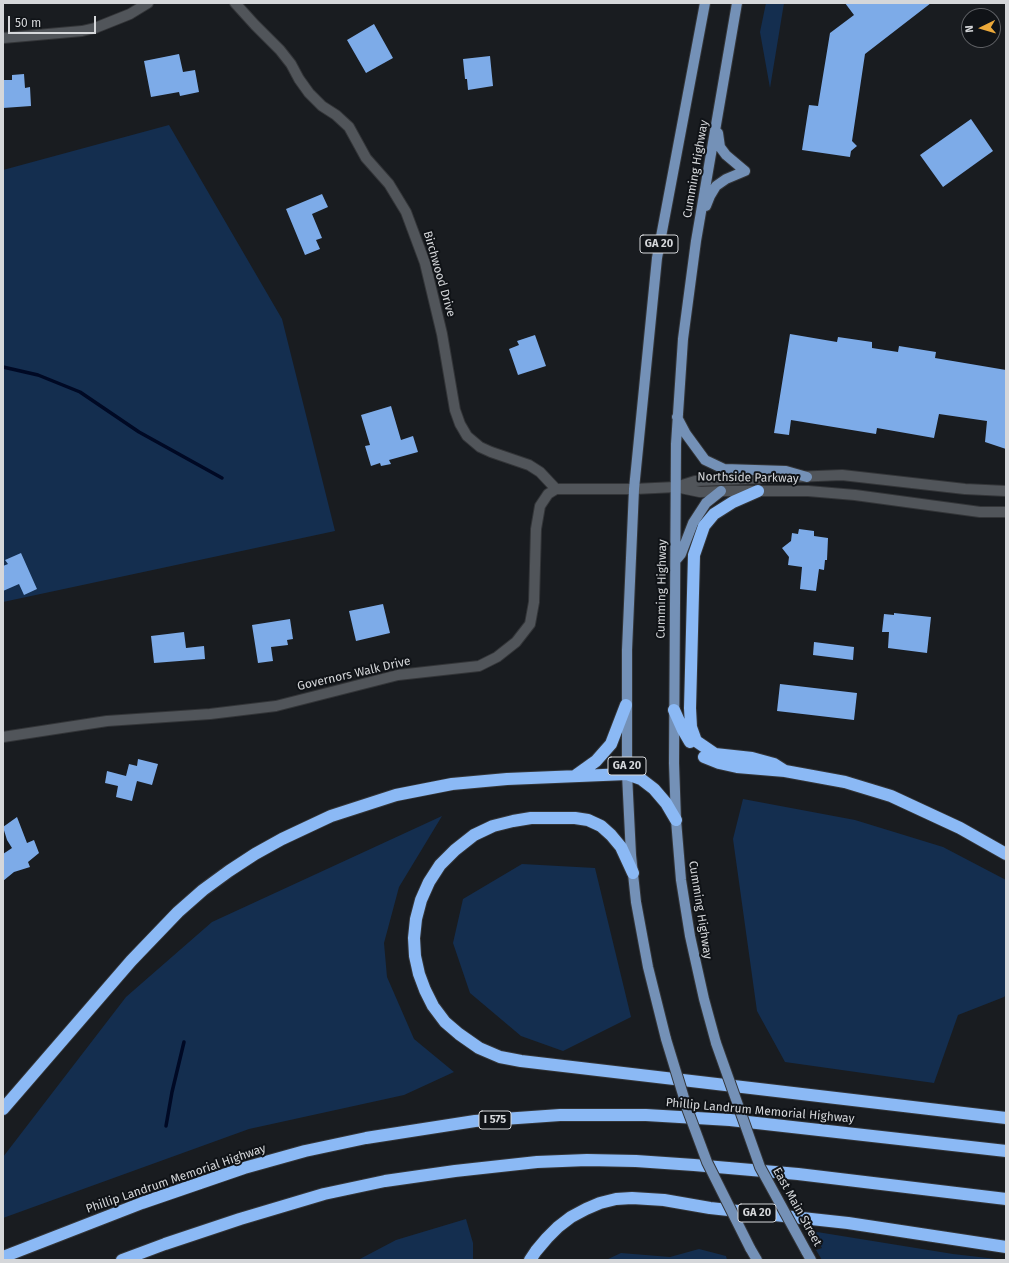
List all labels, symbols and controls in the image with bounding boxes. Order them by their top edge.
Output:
scale bar [10,8,98,34]
north arrow [961,8,1001,48]
text: 50 m [15,16,41,30]
text: N [963,25,976,33]
street label: Cumming Highway [680,119,712,219]
street label: Birchwood Drive [420,229,458,319]
road number: GA 20 [640,235,678,253]
street label: Northside Parkway [697,470,799,486]
street label: Cumming Highway [654,539,670,639]
street label: Governors Walk Drive [296,654,412,694]
road number: GA 20 [608,757,646,775]
street label: Cumming Highway [685,860,715,960]
street label: Phillip Landrum Memorial Highway [665,1096,855,1126]
road number: I 575 [479,1111,511,1129]
street label: Phillip Landrum Memorial Highway [84,1141,268,1217]
street label: East Main Street [769,1165,825,1249]
road number: GA 20 [738,1204,776,1222]

